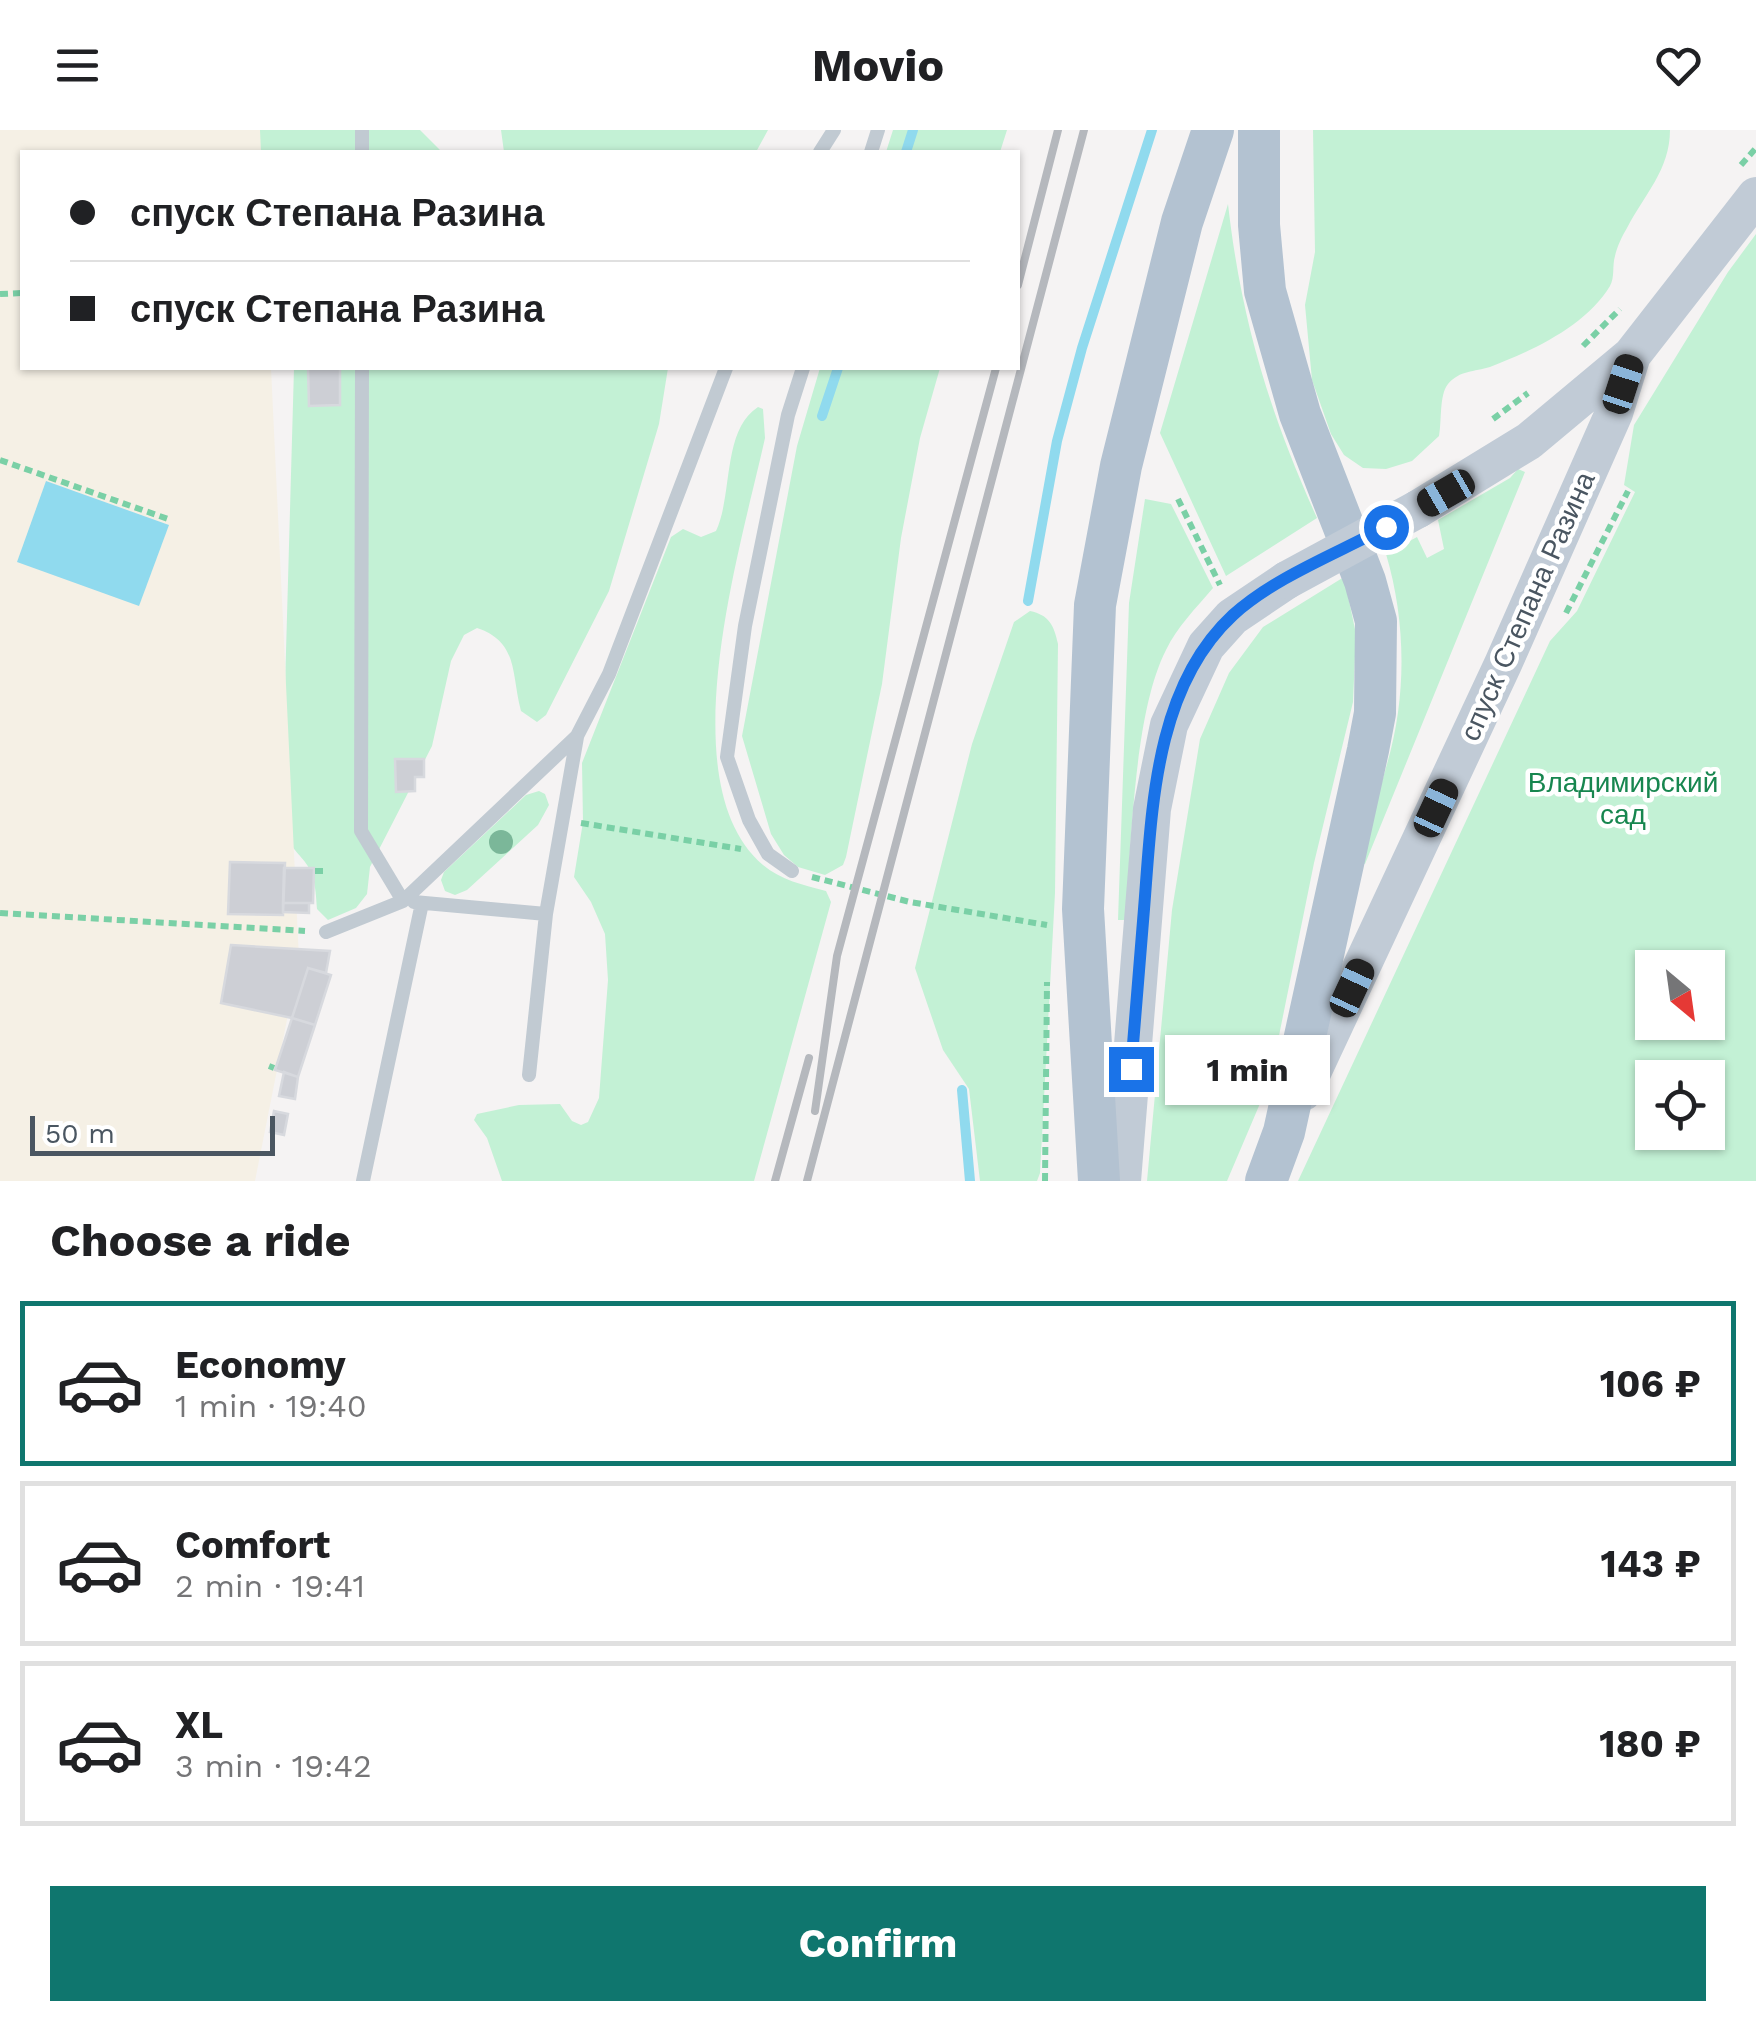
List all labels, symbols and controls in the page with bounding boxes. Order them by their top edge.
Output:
icon: menu [50,38,105,93]
icon: heart [1651,38,1706,93]
text: Movio [812,39,944,92]
text: спуск Степана Разина [130,191,544,235]
text: спуск Степана Разина [130,287,544,331]
car [1599,351,1647,417]
car [1413,465,1479,521]
street label: спуск Степана Разина [1453,466,1602,746]
route start [1364,505,1409,550]
park label: Владимирский сад [1528,766,1718,831]
car [1410,774,1462,842]
north arrow [1635,950,1725,1040]
map controls [1635,950,1725,1150]
car [1326,954,1378,1022]
callout: 1 min [1166,1034,1331,1104]
route end [1109,1047,1154,1092]
text: 1 min [1206,1051,1289,1089]
button: locate [1635,1060,1725,1150]
scale bar [30,1111,275,1156]
text: 50 m [45,1117,115,1150]
text: Choose a ride [50,1214,350,1267]
icon: car [55,1339,145,1429]
text: Economy [175,1343,346,1387]
text: 106 ₽ [1600,1362,1701,1406]
text: 1 min · 19:40 [175,1387,367,1425]
icon: car [55,1519,145,1609]
text: Comfort [175,1523,330,1567]
text: 143 ₽ [1601,1542,1701,1586]
text: 2 min · 19:41 [175,1567,365,1605]
icon: car [55,1699,145,1789]
text: XL [175,1703,223,1747]
text: 180 ₽ [1599,1722,1701,1766]
text: 3 min · 19:42 [175,1747,372,1785]
button: Confirm [50,1886,1706,2001]

